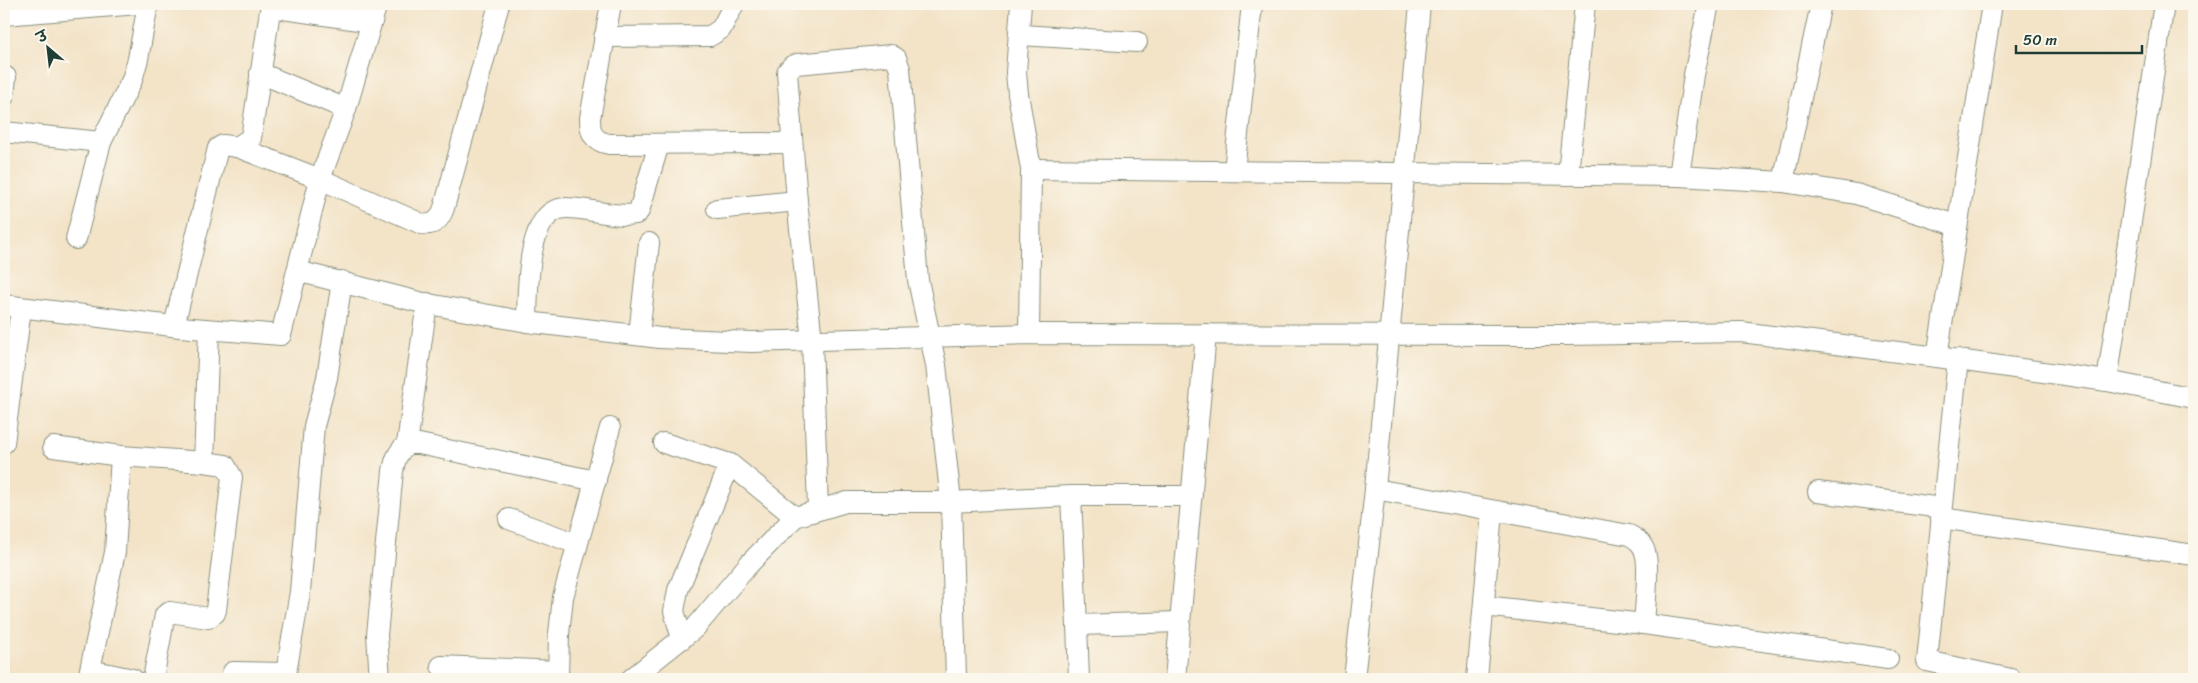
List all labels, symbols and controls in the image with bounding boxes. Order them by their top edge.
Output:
north arrow [22,22,72,72]
scale bar [2016,22,2142,54]
text: उ [30,23,54,51]
text: 50 m [2023,27,2058,53]

